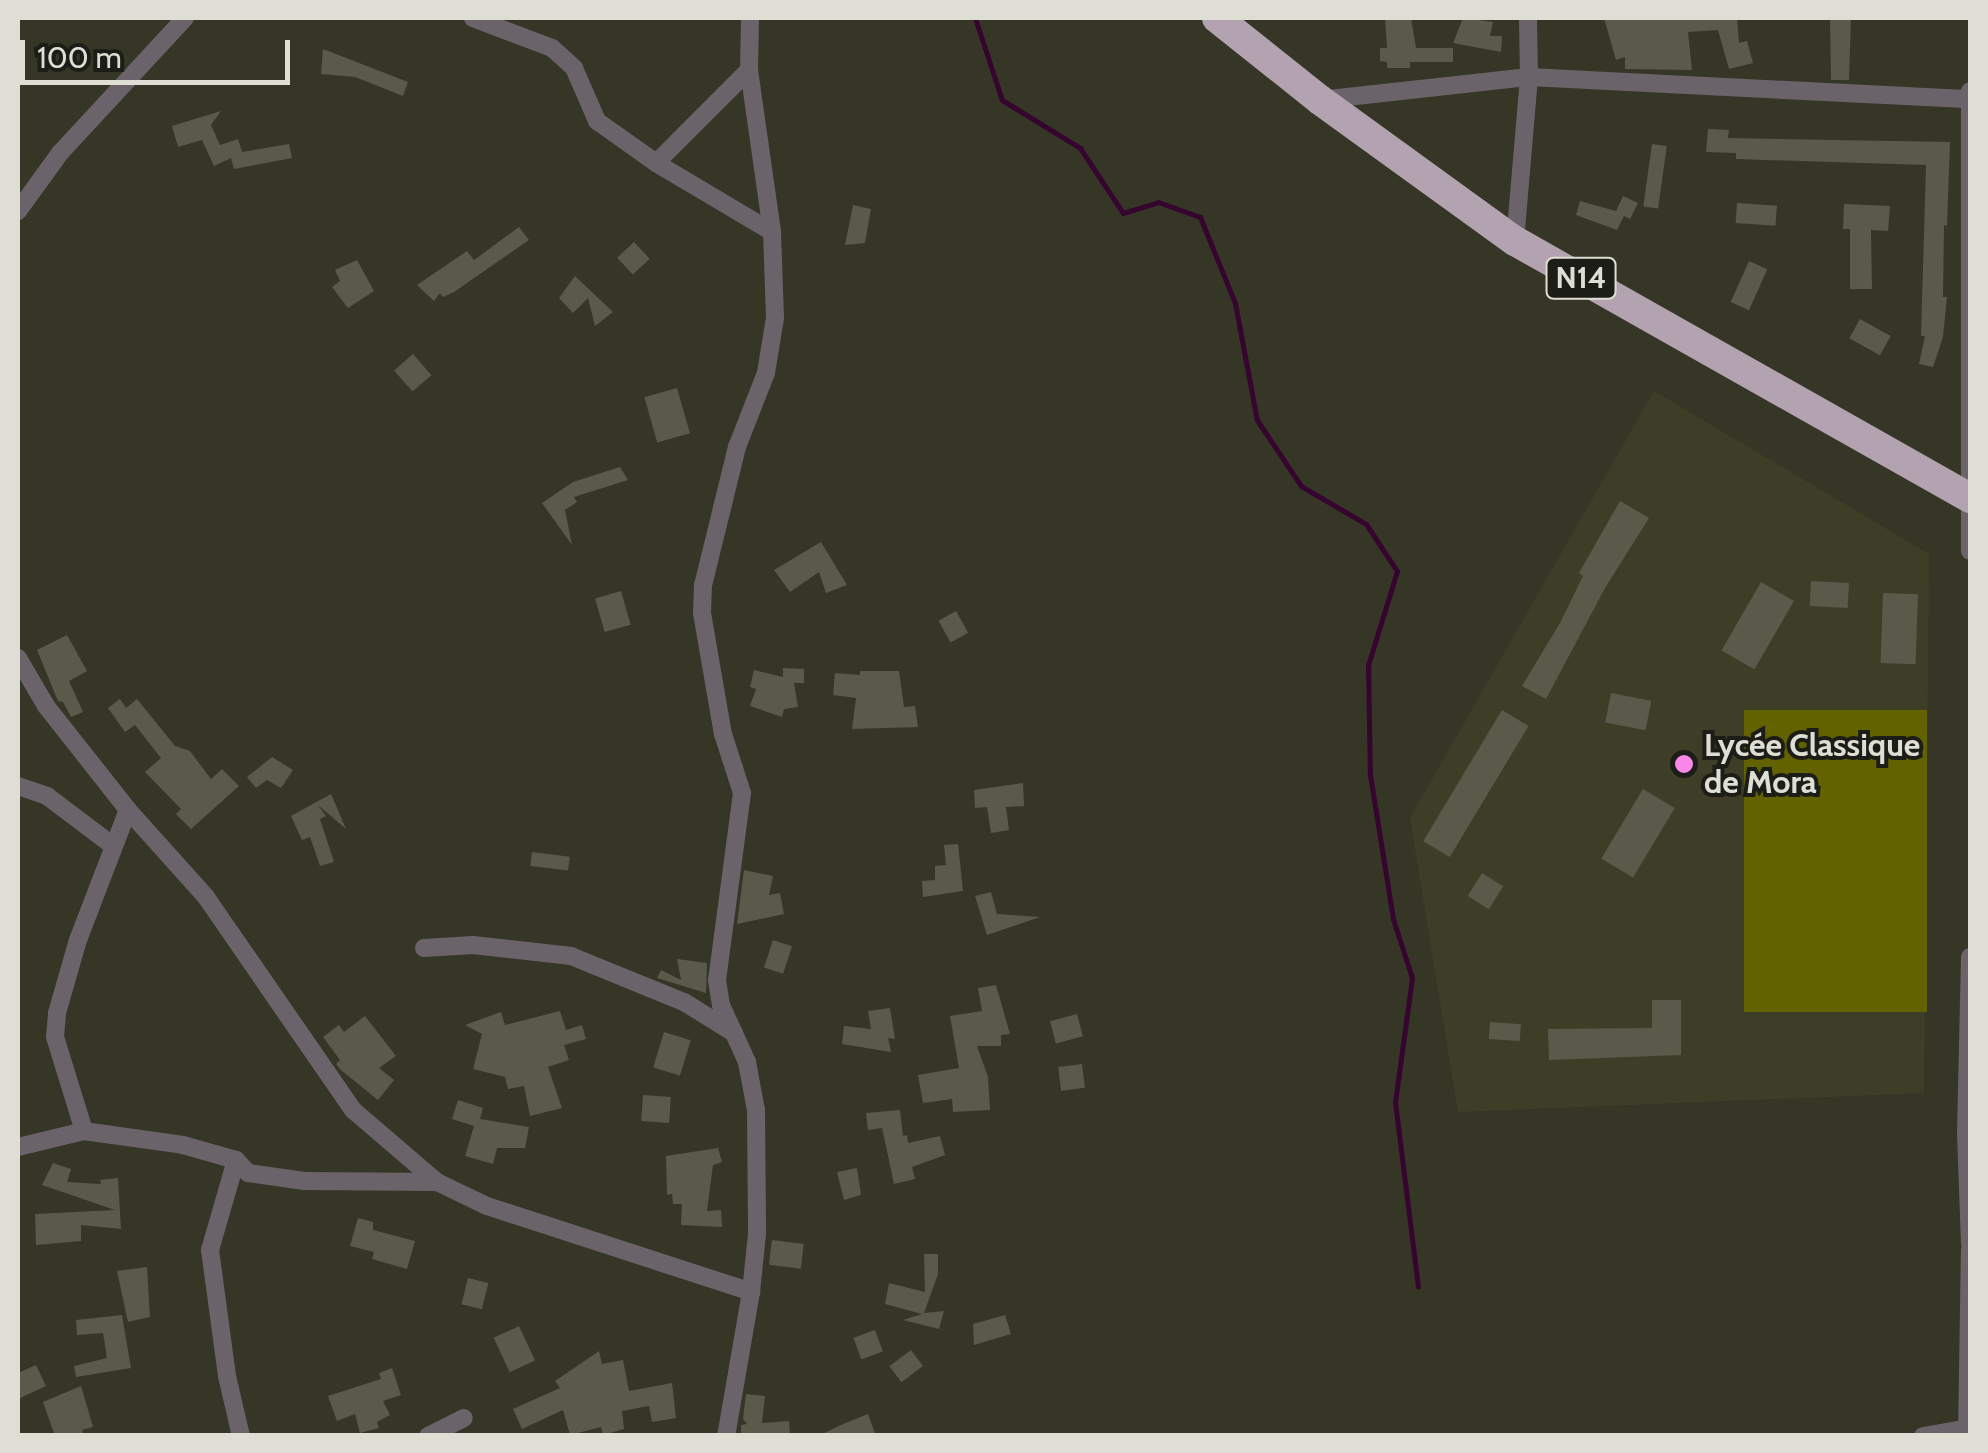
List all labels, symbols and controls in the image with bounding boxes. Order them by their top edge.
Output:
scale bar [25,20,295,82]
text: 100 m [37,39,122,76]
road number: N14 [1544,253,1618,303]
place label: Lycée Classique de Mora [1704,727,1920,802]
marker: Lycée Classique de Mora [1673,753,1695,775]

